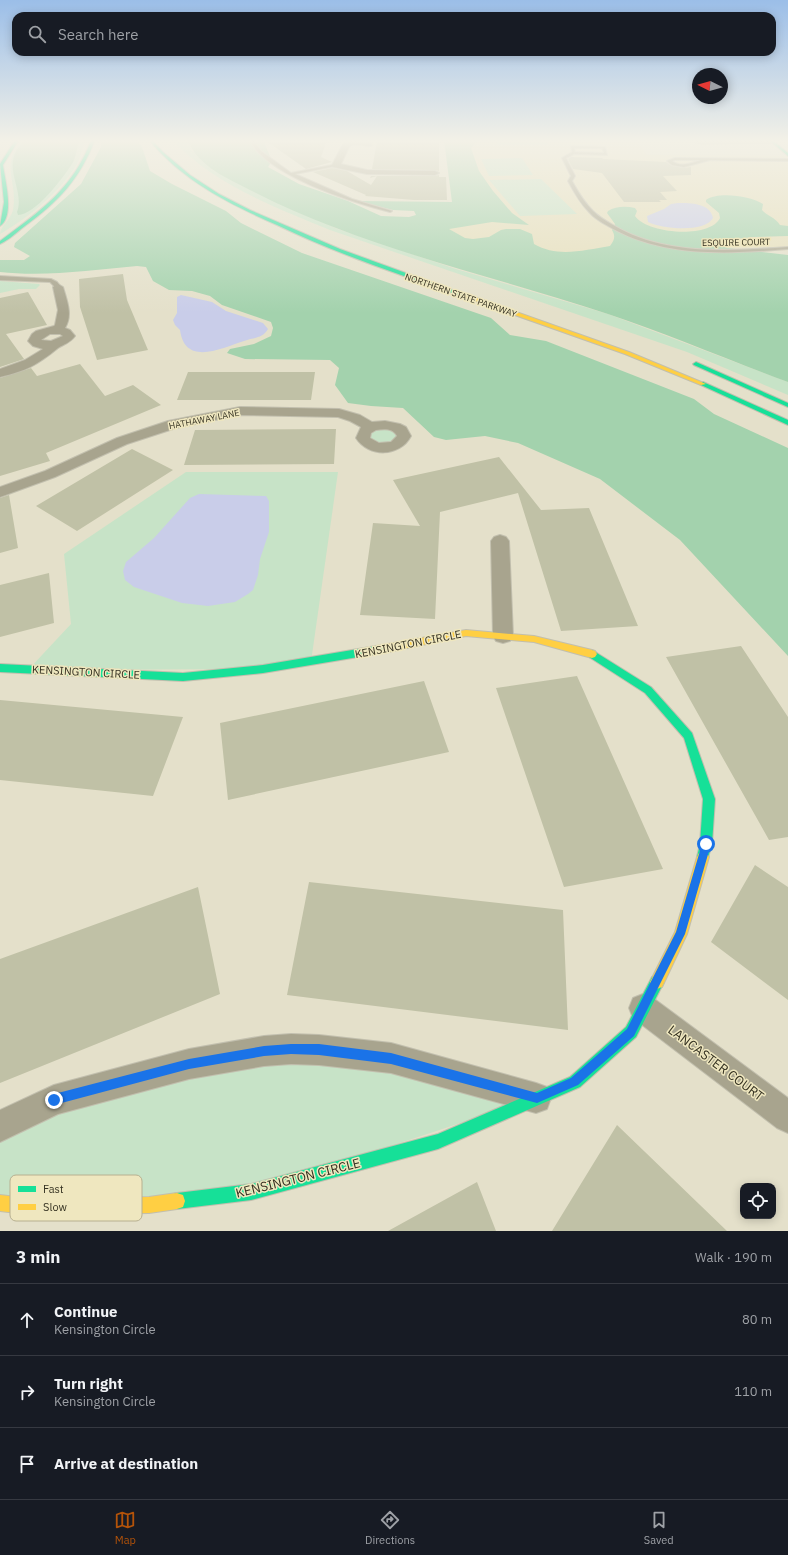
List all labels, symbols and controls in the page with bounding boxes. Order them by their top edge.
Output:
search box [12,12,776,56]
icon: search [26,23,48,45]
text: Search here [58,25,138,44]
north arrow [692,68,728,104]
street label: ESQUIRE COURT [702,236,770,248]
street label: NORTHERN STATE PARKWAY [404,271,519,320]
street label: HATHAWAY LANE [168,407,240,431]
street label: KENSINGTON CIRCLE [354,627,462,661]
street label: KENSINGTON CIRCLE [32,662,140,682]
route start [697,835,715,853]
street label: LANCASTER COURT [665,1021,768,1105]
route end [45,1091,63,1109]
street label: KENSINGTON CIRCLE [234,1154,362,1202]
legend [10,1175,142,1221]
text: Fast [43,1182,64,1196]
map controls [740,1183,776,1219]
button: locate [740,1183,776,1219]
text: Slow [43,1200,67,1214]
text: 3 min [16,1246,60,1268]
text: Walk · 190 m [695,1249,772,1266]
text: Continue [54,1302,118,1321]
icon: ahead [16,1309,38,1331]
text: 80 m [742,1311,772,1328]
text: Kensington Circle [54,1321,156,1338]
text: Turn right [54,1374,123,1393]
icon: right [16,1381,38,1403]
text: 110 m [734,1383,772,1400]
text: Kensington Circle [54,1393,156,1410]
icon: arrive [16,1453,38,1475]
text: Arrive at destination [54,1454,198,1473]
tab: Map [114,1509,136,1547]
tab: Directions [365,1509,415,1547]
tab: Saved [644,1509,674,1547]

